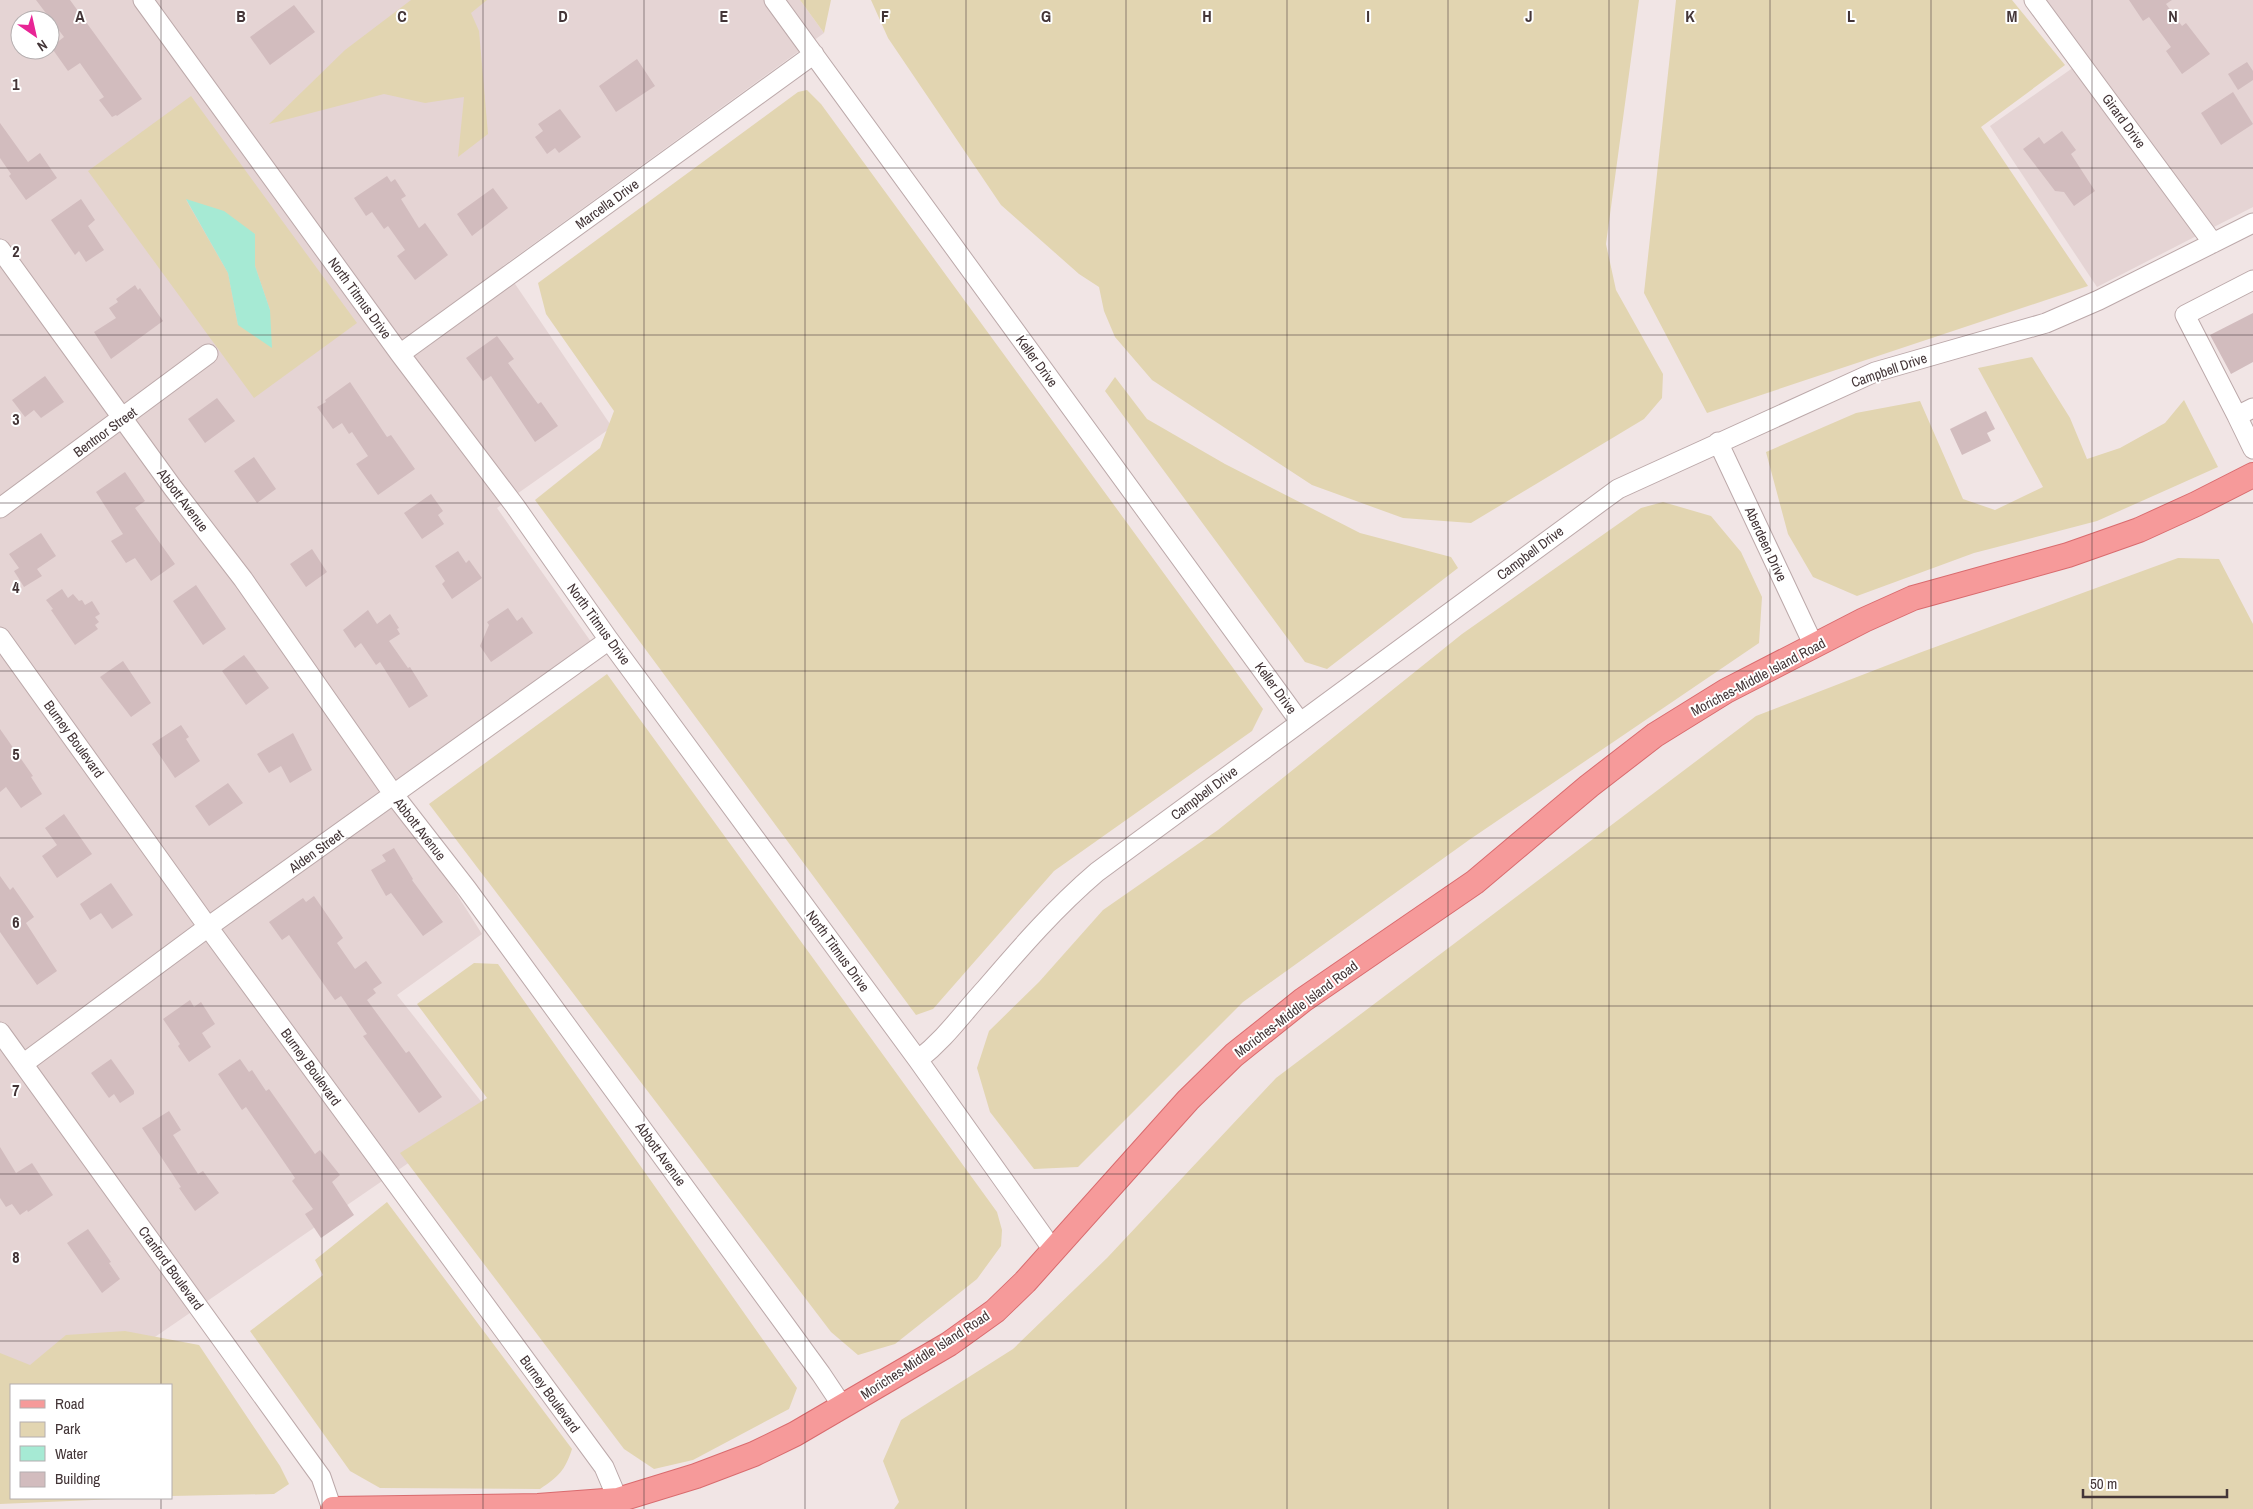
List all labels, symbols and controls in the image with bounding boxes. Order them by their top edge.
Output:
text: A [75,5,85,27]
text: B [236,5,246,27]
text: C [397,5,407,27]
text: D [558,5,568,27]
text: E [720,5,729,27]
text: F [881,5,889,27]
text: G [1041,5,1051,27]
text: H [1202,5,1212,27]
text: I [1366,5,1370,27]
text: J [1525,5,1533,27]
text: K [1685,5,1695,27]
text: L [1847,5,1855,27]
text: M [2007,5,2018,27]
text: N [2168,5,2178,27]
north arrow [10,10,60,60]
text: N [34,36,51,56]
text: 1 [12,73,20,95]
street label: Girard Drive [2098,90,2150,152]
street label: Marcella Drive [572,175,642,233]
text: 2 [12,240,20,262]
street label: North Titmus Drive [324,254,396,342]
street label: Keller Drive [1012,331,1062,391]
street label: Campbell Drive [1849,349,1929,391]
street label: Bentnor Street [70,403,140,461]
text: 3 [12,408,20,430]
street label: Abbott Avenue [153,464,213,535]
street label: Aberdeen Drive [1740,503,1791,584]
street label: Campbell Drive [1493,522,1567,584]
text: 4 [12,576,20,598]
street label: North Titmus Drive [563,580,635,668]
street label: Moriches-Middle Island Road [1688,634,1828,720]
street label: Keller Drive [1251,658,1301,718]
street label: Burney Boulevard [40,697,108,781]
text: 5 [12,743,20,765]
street label: Campbell Drive [1167,762,1241,824]
street label: Abbott Avenue [389,793,450,864]
street label: Alden Street [284,825,347,877]
street label: North Titmus Drive [802,907,874,995]
text: 6 [12,911,20,933]
street label: Moriches-Middle Island Road [1231,957,1361,1061]
street label: Burney Boulevard [277,1025,345,1109]
text: 7 [12,1079,20,1101]
street label: Abbott Avenue [631,1118,690,1189]
street label: Cranford Boulevard [134,1222,208,1314]
text: 8 [12,1246,20,1268]
street label: Moriches-Middle Island Road [857,1307,993,1403]
street label: Burney Boulevard [516,1352,584,1436]
legend [10,1384,172,1499]
text: Road [55,1393,84,1414]
text: Park [55,1418,81,1439]
text: Water [55,1443,87,1464]
scale bar [2083,1466,2227,1498]
text: Building [55,1468,100,1489]
text: 50 m [2090,1473,2117,1494]

